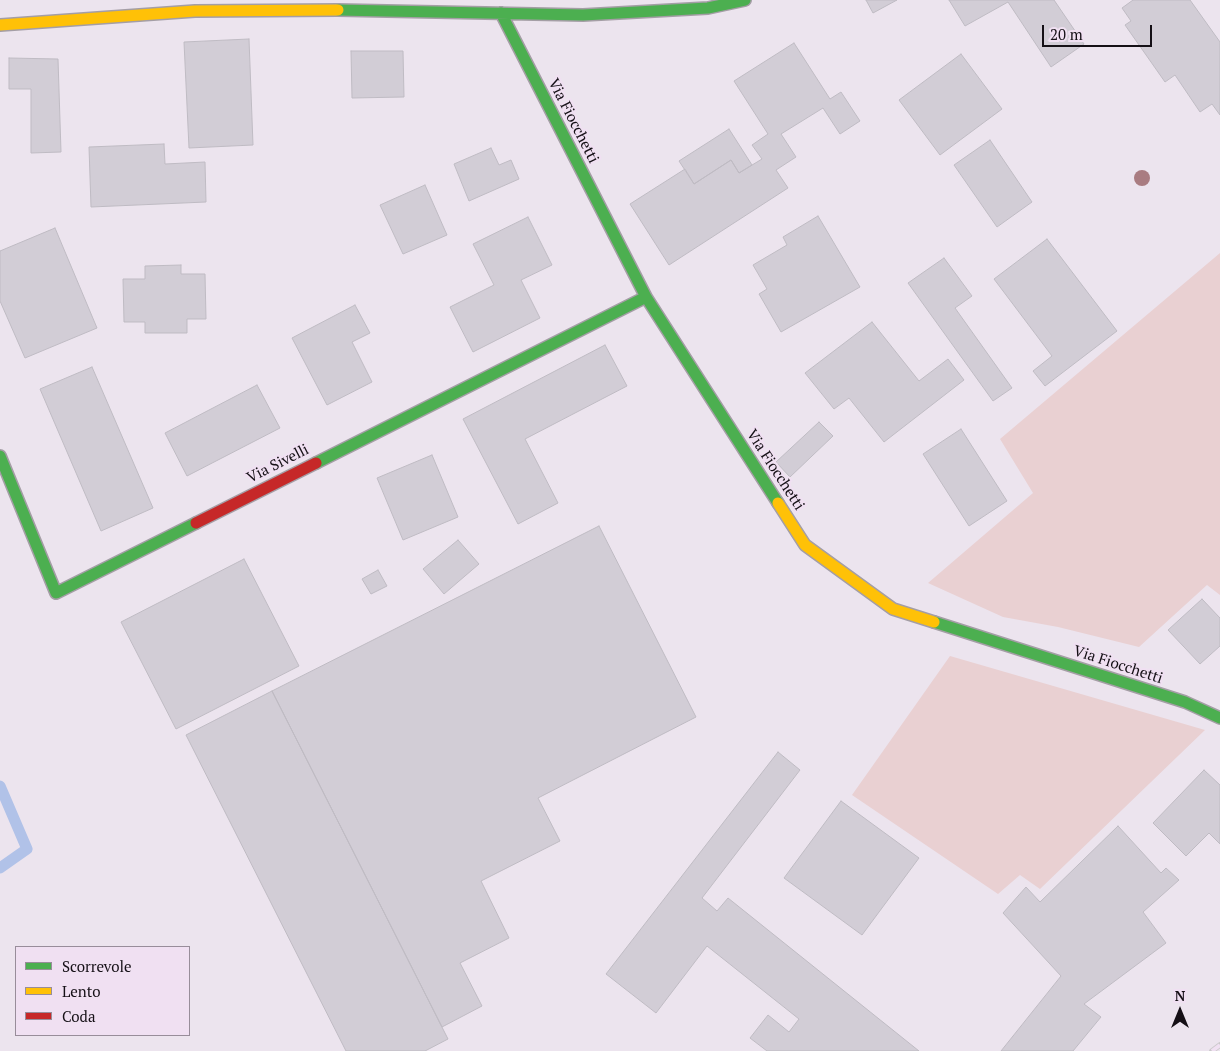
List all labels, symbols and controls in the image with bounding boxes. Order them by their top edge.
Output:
scale bar [1045,15,1155,47]
text: 20 m [1050,24,1083,44]
street label: Via Fiocchetti [544,76,602,166]
street label: Via Fiocchetti [742,426,808,514]
street label: Via Sivelli [244,441,312,487]
street label: Via Fiocchetti [1071,642,1165,688]
legend [15,946,190,1036]
text: Scorrevole [62,956,132,976]
text: Lento [62,981,101,1001]
north arrow [1155,986,1205,1036]
text: N [1175,986,1185,1005]
text: Coda [62,1006,96,1026]

